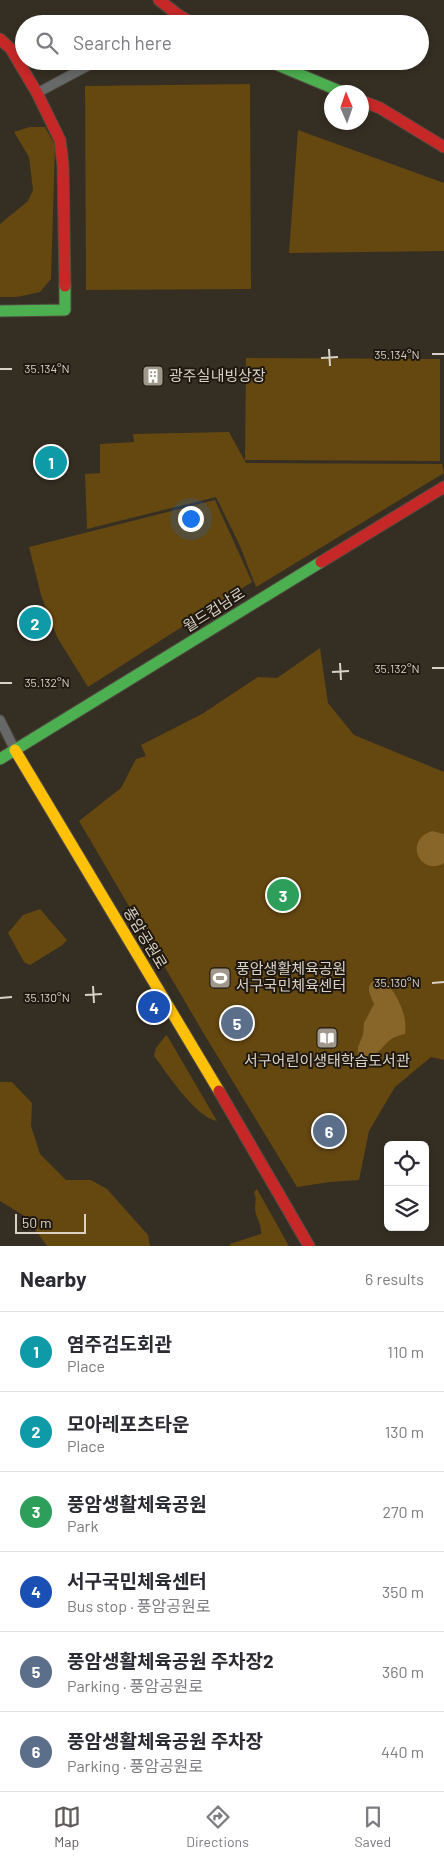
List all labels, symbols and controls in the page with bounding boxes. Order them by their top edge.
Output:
search box [15,15,429,70]
icon: search [33,29,61,57]
text: Search here [73,31,172,54]
north arrow [324,85,369,130]
text: 35.134°N [374,347,420,361]
text: 35.134°N [24,361,70,375]
building icon: 광주실내빙상장 [141,364,165,388]
place label: 광주실내빙상장 [169,366,266,384]
pin: 1 [35,443,67,481]
your location [178,506,204,532]
street label: 월드컵남로 [179,583,248,635]
pin: 2 [19,604,51,642]
text: 35.132°N [374,661,420,675]
text: 35.132°N [24,675,70,689]
pin: 3 [267,876,299,914]
street label: 풍암공원로 [120,903,171,972]
place label: 풍암생활체육공원 서구국민체육센터 [236,959,346,994]
sports icon: 풍암생활체육공원 서구국민체육센터 [208,966,232,990]
text: 35.130°N [374,975,420,989]
pin: 4 [138,988,170,1026]
text: 35.130°N [24,990,70,1004]
pin: 5 [221,1004,253,1042]
library icon: 서구어린이생태학습도서관 [315,1026,339,1050]
place label: 서구어린이생태학습도서관 [244,1051,410,1069]
pin: 6 [313,1112,345,1150]
map controls [384,1141,429,1231]
button: locate [384,1141,429,1186]
button: layers [384,1186,429,1231]
scale bar [15,1211,86,1234]
text: 50 m [22,1214,51,1231]
text: Nearby [20,1266,86,1291]
text: 6 results [365,1269,424,1288]
text: 염주검도회관 [67,1332,172,1355]
text: 1 [33,1342,39,1361]
text: 110 m [387,1342,424,1361]
text: Place [67,1356,105,1375]
text: 모아레포츠타운 [67,1412,189,1435]
text: 2 [32,1422,40,1441]
text: 130 m [385,1422,424,1441]
text: Place [67,1436,105,1455]
text: 풍암생활체육공원 [67,1492,207,1515]
text: 3 [32,1502,40,1521]
text: 270 m [382,1502,424,1521]
text: Park [67,1516,98,1535]
text: 서구국민체육센터 [67,1569,207,1592]
text: 4 [31,1582,41,1601]
text: 350 m [382,1582,424,1601]
text: Bus stop · 풍암공원로 [67,1596,210,1615]
text: 풍암생활체육공원 주차장2 [67,1649,274,1672]
text: 5 [32,1662,40,1681]
text: 360 m [382,1662,424,1681]
text: Parking · 풍암공원로 [67,1676,203,1695]
text: 풍암생활체육공원 주차장 [67,1729,263,1752]
text: 6 [32,1742,40,1761]
text: 440 m [381,1742,424,1761]
text: Parking · 풍암공원로 [67,1756,203,1775]
tab: Map [53,1803,81,1850]
tab: Directions [186,1803,249,1850]
tab: Saved [354,1803,391,1850]

